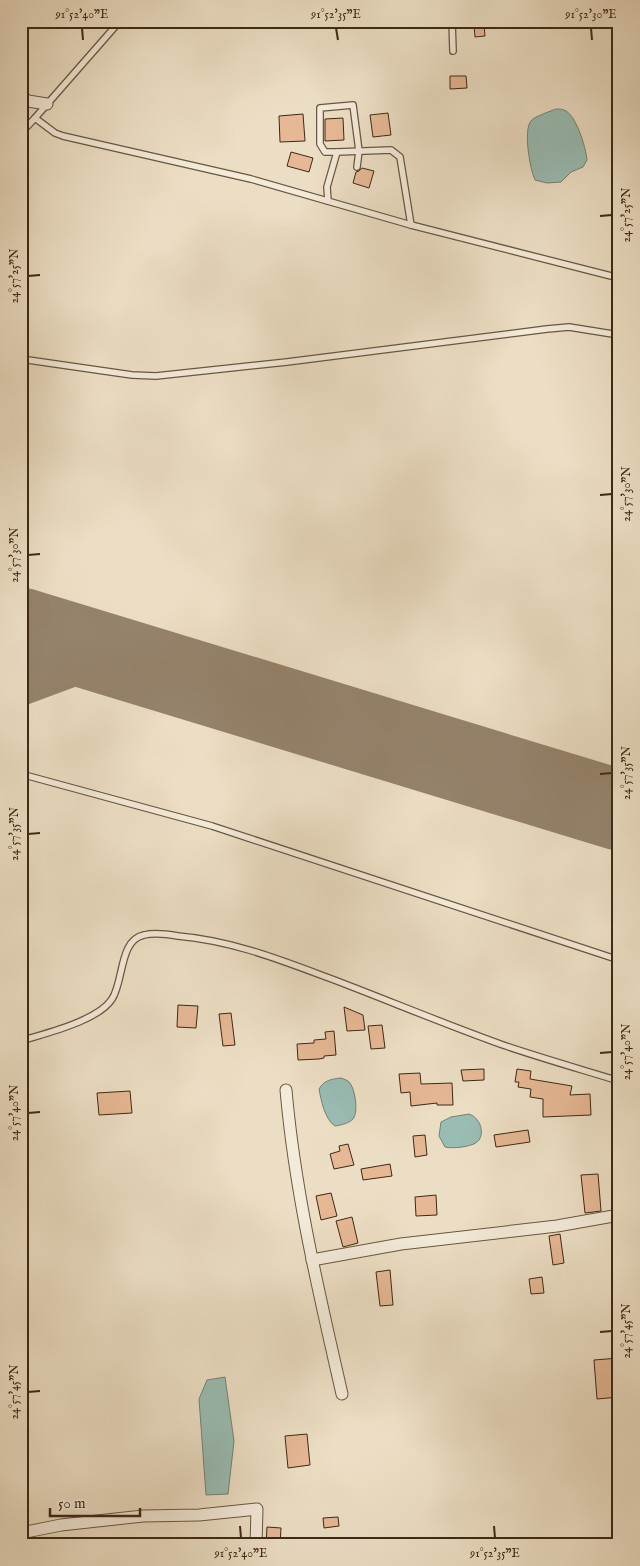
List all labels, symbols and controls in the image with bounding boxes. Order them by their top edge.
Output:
text: 91°52'40"E [55,7,108,22]
text: 91°52'35"E [310,7,361,22]
text: 91°52'30"E [564,7,617,22]
text: 24°57'25"N [619,187,634,242]
text: 24°57'25"N [7,248,22,303]
text: 24°57'30"N [619,466,634,522]
text: 24°57'30"N [7,527,22,583]
text: 24°57'35"N [619,746,634,800]
text: 24°57'35"N [7,807,22,861]
text: 24°57'40"N [619,1023,634,1080]
text: 24°57'40"N [7,1084,22,1141]
text: 24°57'45"N [619,1303,634,1359]
text: 24°57'45"N [7,1364,22,1420]
scale bar [50,1486,140,1518]
text: 50 m [58,1494,86,1513]
text: 91°52'40"E [214,1546,267,1561]
text: 91°52'35"E [469,1546,520,1561]

